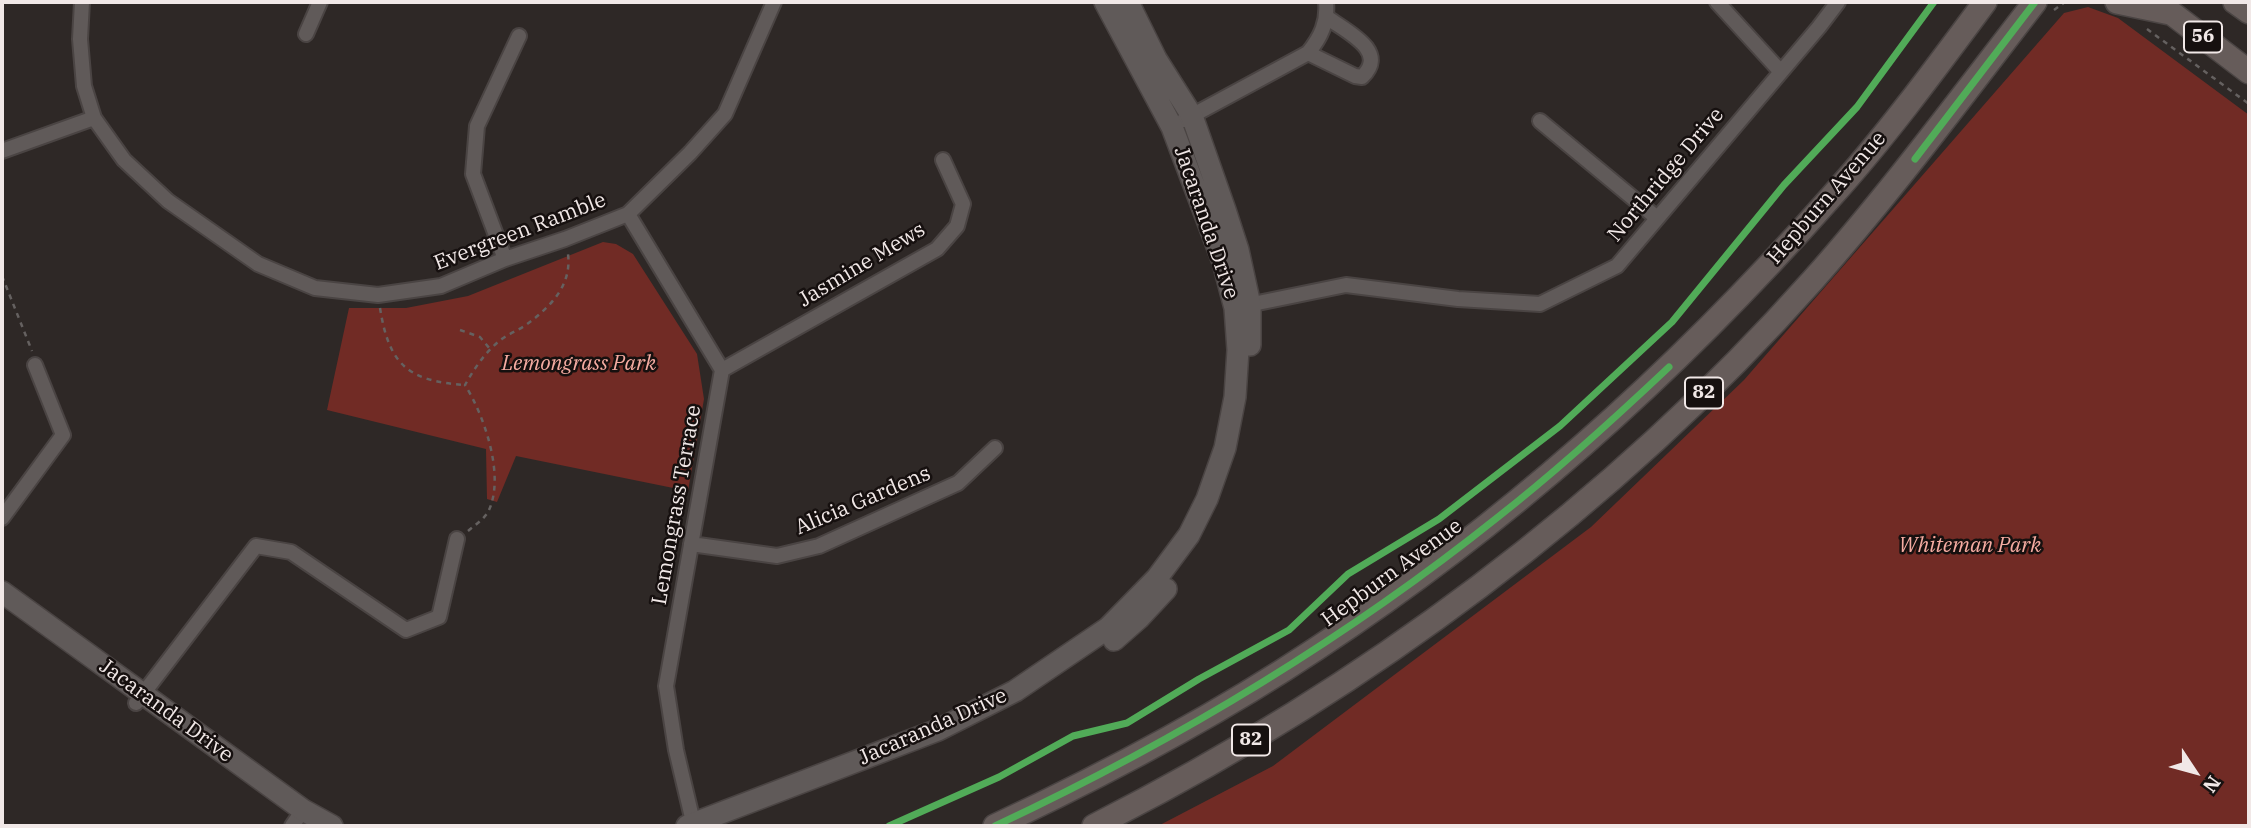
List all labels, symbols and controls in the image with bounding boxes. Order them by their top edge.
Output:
road number: 56 [2184,22,2222,52]
street label: Northridge Drive [1603,103,1729,247]
street label: Hepburn Avenue [1763,126,1891,270]
street label: Jacaranda Drive [1168,143,1244,303]
street label: Evergreen Ramble [430,188,610,276]
street label: Jasmine Mews [794,217,930,313]
park label: Lemongrass Park [502,351,656,377]
road number: 82 [1685,378,1723,408]
street label: Lemongrass Terrace [647,403,707,607]
street label: Alicia Gardens [791,461,935,541]
street label: Hepburn Avenue [1317,514,1467,632]
park label: Whiteman Park [1899,533,2041,559]
street label: Jacaranda Drive [94,654,238,768]
street label: Jacaranda Drive [855,683,1011,771]
road number: 82 [1232,724,1270,755]
north arrow [2160,737,2230,807]
text: N [2198,771,2226,797]

